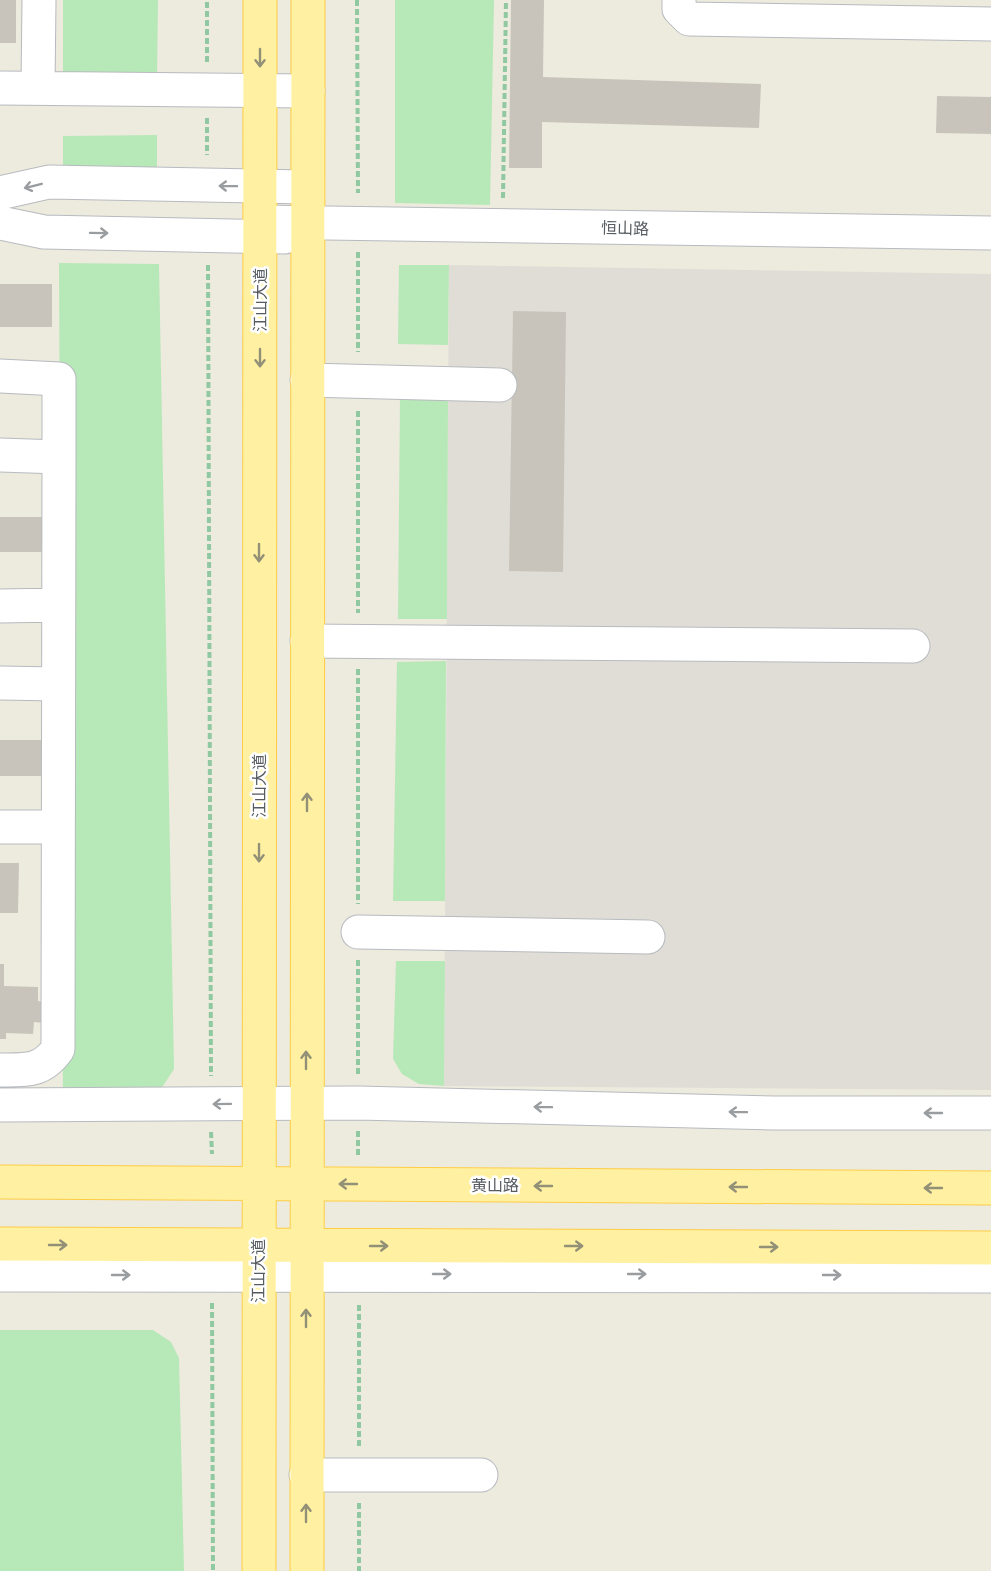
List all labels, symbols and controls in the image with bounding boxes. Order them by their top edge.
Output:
one-way arrow [254,48,266,68]
one-way arrow [24,180,43,192]
one-way arrow [218,180,238,191]
street label: 恒山路 [601,219,649,238]
one-way arrow [89,227,109,239]
street label: 江山大道 [251,268,270,332]
one-way arrow [254,348,266,368]
one-way arrow [253,543,265,563]
street label: 江山大道 [250,754,269,818]
one-way arrow [301,792,313,812]
one-way arrow [253,843,265,863]
one-way arrow [300,1050,312,1070]
one-way arrow [212,1098,232,1110]
one-way arrow [533,1102,553,1113]
one-way arrow [728,1106,748,1118]
one-way arrow [923,1107,943,1119]
street label: 黄山路 [471,1176,519,1195]
one-way arrow [338,1178,358,1190]
one-way arrow [533,1180,553,1192]
one-way arrow [728,1181,748,1193]
one-way arrow [923,1182,943,1194]
one-way arrow [48,1239,68,1251]
street label: 江山大道 [249,1239,268,1303]
one-way arrow [369,1240,389,1252]
one-way arrow [564,1240,584,1252]
one-way arrow [759,1241,779,1253]
one-way arrow [432,1268,452,1279]
one-way arrow [627,1268,647,1280]
one-way arrow [822,1269,842,1281]
one-way arrow [111,1270,131,1281]
one-way arrow [300,1308,312,1328]
one-way arrow [300,1503,312,1523]

